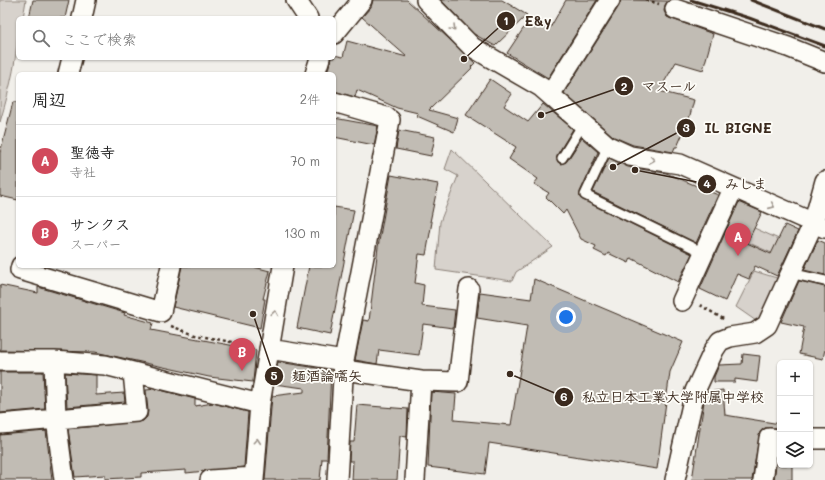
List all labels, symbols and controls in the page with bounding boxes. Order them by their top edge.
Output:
callout: E&y [496,8,559,34]
text: E&y [524,11,552,30]
text: 1 [503,12,509,28]
search box [16,16,336,60]
one-way arrow [448,23,456,31]
icon: search [30,27,52,49]
text: ここで検索 [62,29,137,49]
callout: マスール [614,73,705,99]
text: マスール [642,76,696,95]
text: 2 [621,78,628,94]
text: 周辺 [32,88,66,110]
text: 2件 [300,90,320,107]
callout: IL BIGNE [676,115,780,141]
text: IL BIGNE [704,118,772,137]
text: 3 [682,119,690,135]
text: 聖徳寺 [70,142,115,162]
text: A [40,152,50,169]
text: 70 m [290,152,320,169]
one-way arrow [648,155,655,164]
text: 寺社 [70,163,96,180]
callout: みしま [697,171,775,197]
text: みしま [725,174,767,193]
text: 4 [703,175,711,191]
one-way arrow [768,201,775,209]
text: サンクス [70,214,130,234]
pin: A [725,223,751,256]
text: B [41,224,49,241]
text: 130 m [284,224,320,241]
text: スーパー [70,235,121,252]
your location [556,307,576,327]
one-way arrow [270,309,279,316]
pin: B [229,338,255,371]
map controls [777,360,813,468]
button: + [777,360,813,396]
callout: 麺酒論嚆矢 [264,363,370,389]
text: 麺酒論嚆矢 [292,366,362,385]
text: 5 [270,367,278,383]
callout: 私立日本工業大学附属中学校 [554,384,772,410]
text: 私立日本工業大学附属中学校 [582,387,764,406]
text: 6 [560,388,568,404]
button: − [777,396,813,432]
button: layers [777,432,813,468]
one-way arrow [252,438,261,444]

